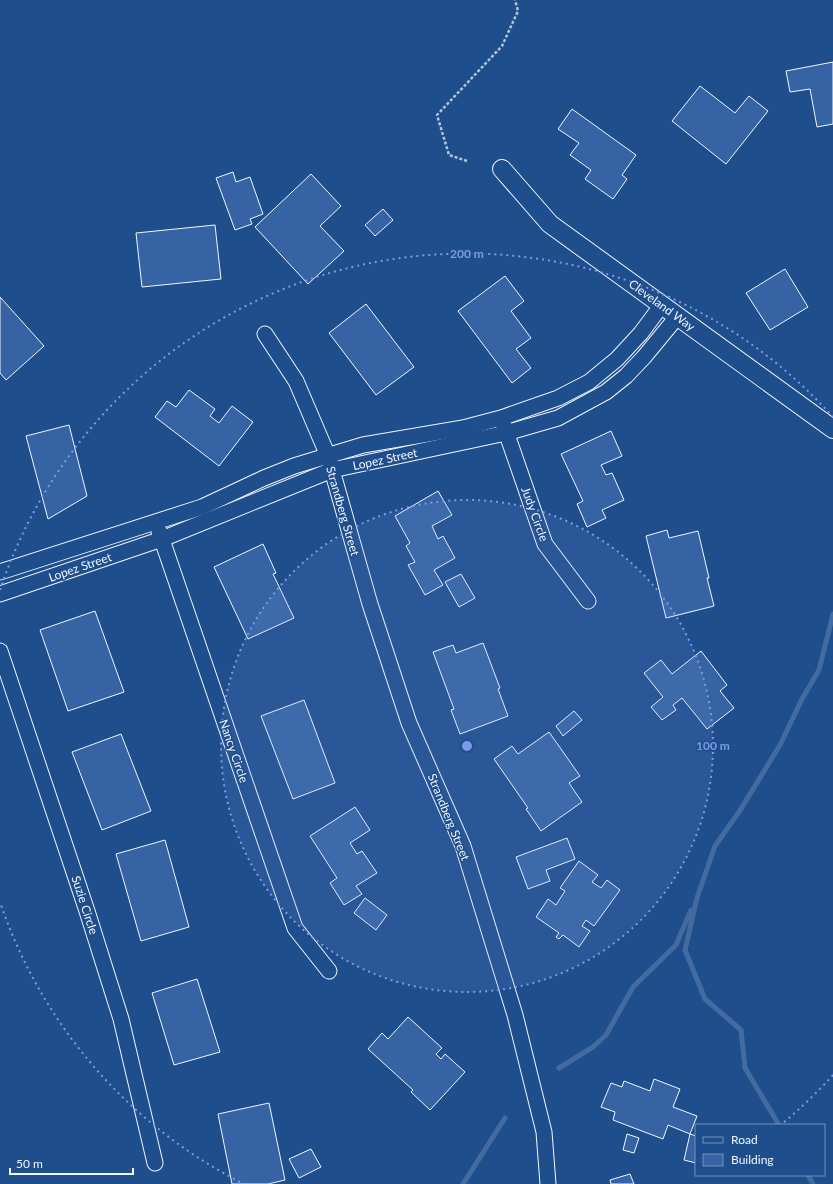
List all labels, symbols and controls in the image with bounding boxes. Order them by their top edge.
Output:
text: 200 m [450,246,484,261]
street label: Cleveland Way [626,276,699,335]
street label: Lopez Street [351,445,419,473]
street label: Strandberg Street [323,465,363,558]
street label: Judy Circle [518,485,552,543]
street label: Lopez Street [47,549,114,585]
street label: Nancy Circle [216,717,252,785]
text: 100 m [696,738,730,753]
centre of rings [460,739,474,753]
street label: Strandberg Street [425,771,474,863]
street label: Suzie Circle [68,874,102,936]
legend [695,1124,825,1176]
text: Road [731,1132,758,1147]
scale bar [10,1150,133,1176]
text: Building [731,1152,774,1167]
text: 50 m [16,1156,43,1171]

